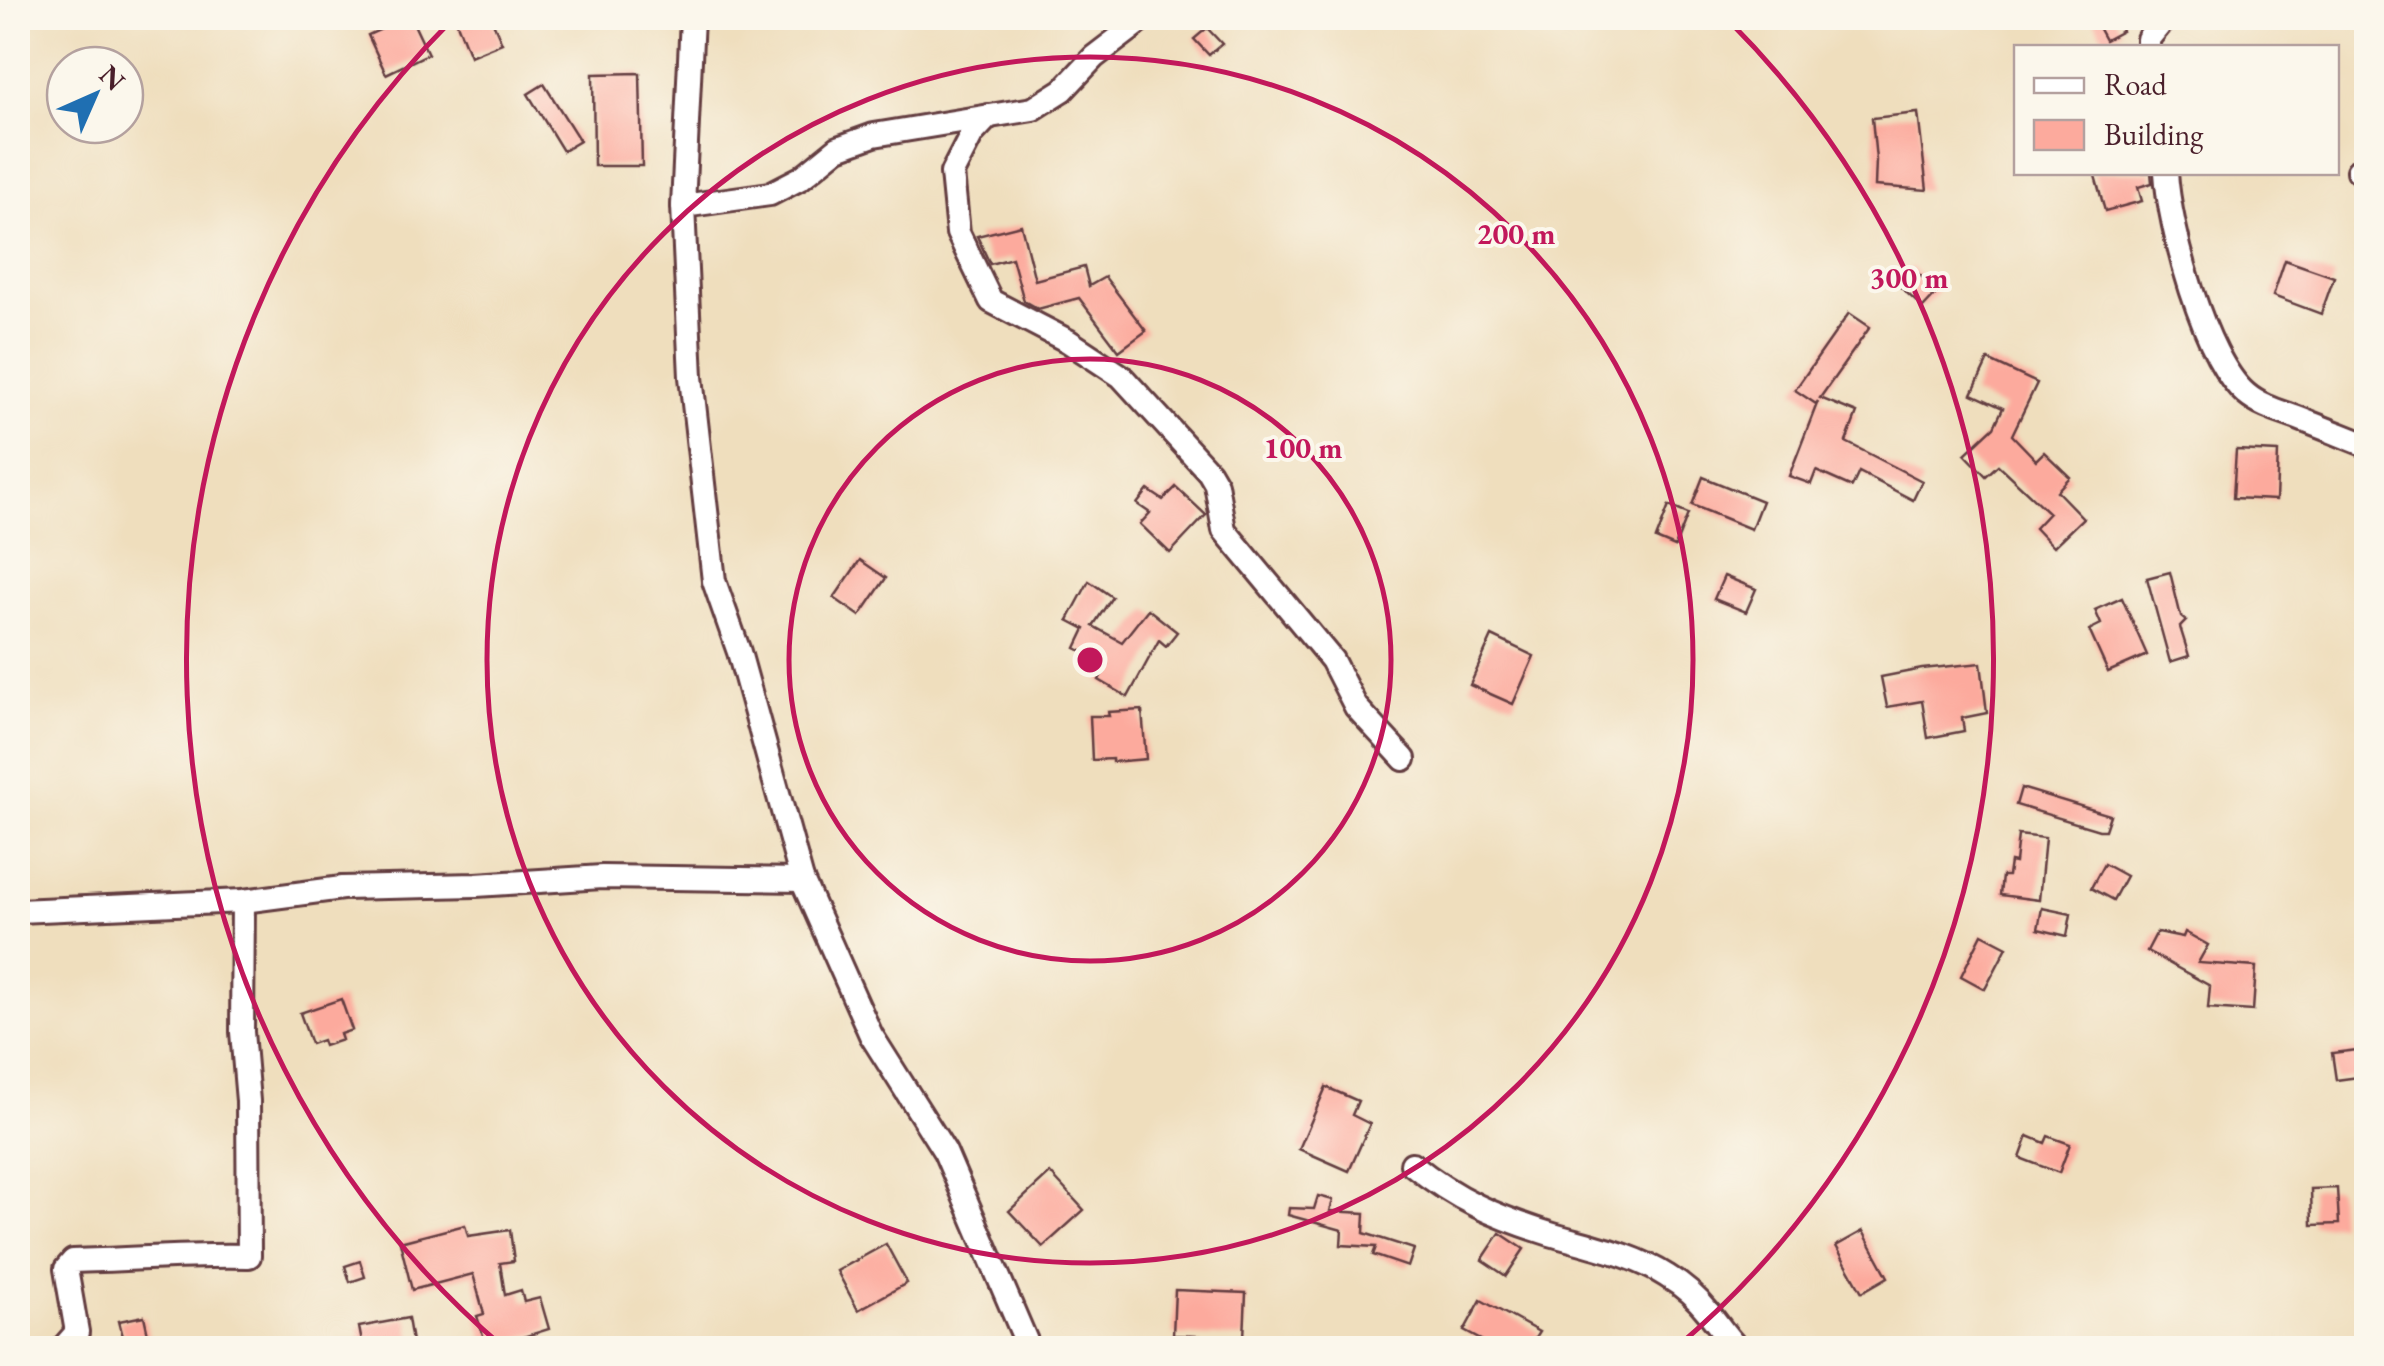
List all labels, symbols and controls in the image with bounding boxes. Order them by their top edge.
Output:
north arrow [45,45,145,145]
legend [2014,45,2339,175]
text: N [92,57,134,98]
text: Road [2104,65,2168,104]
text: Building [2104,115,2204,154]
text: 200 m [1477,214,1555,253]
text: 300 m [1870,258,1948,297]
text: 100 m [1264,428,1342,467]
centre of rings [1072,642,1108,678]

